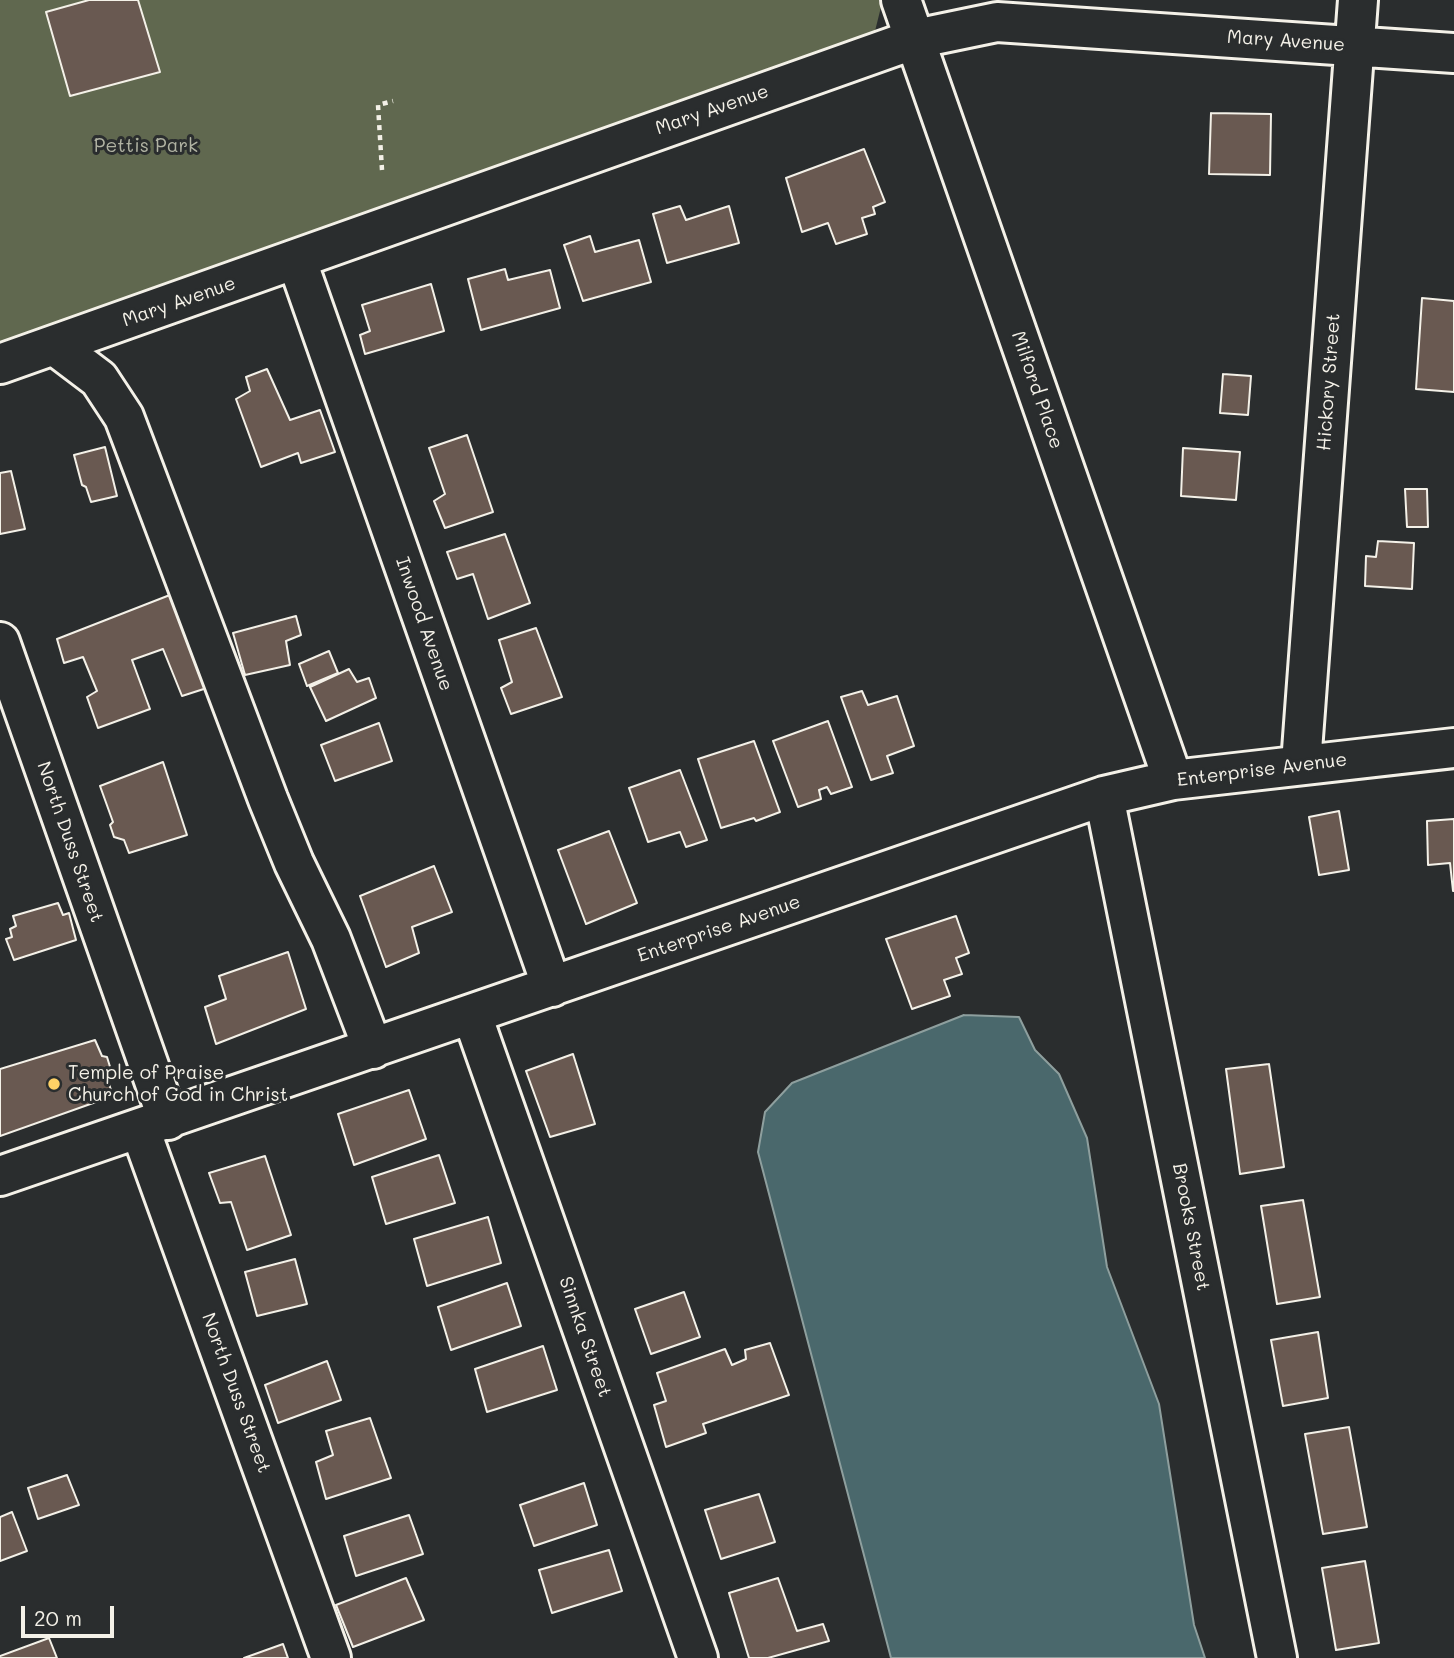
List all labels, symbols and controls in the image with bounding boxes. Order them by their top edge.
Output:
street label: Mary Avenue [1226,26,1346,56]
street label: Mary Avenue [652,80,772,140]
park label: Pettis Park [94,135,198,157]
street label: Mary Avenue [119,272,239,332]
street label: Hickory Street [1313,312,1345,452]
street label: Milford Place [1006,328,1068,452]
street label: Inwood Avenue [390,554,458,694]
street label: Enterprise Avenue [1176,748,1348,792]
street label: North Duss Street [32,759,108,925]
street label: Enterprise Avenue [634,890,804,968]
place label: Temple of Praise Church of God in Christ [68,1062,288,1106]
marker: Temple of Praise Church of God in Christ [46,1076,62,1092]
street label: Brooks Street [1167,1161,1215,1293]
street label: Sinnka Street [554,1274,616,1400]
street label: North Duss Street [196,1310,276,1476]
scale bar [24,1592,117,1636]
text: 20 m [34,1604,82,1631]

